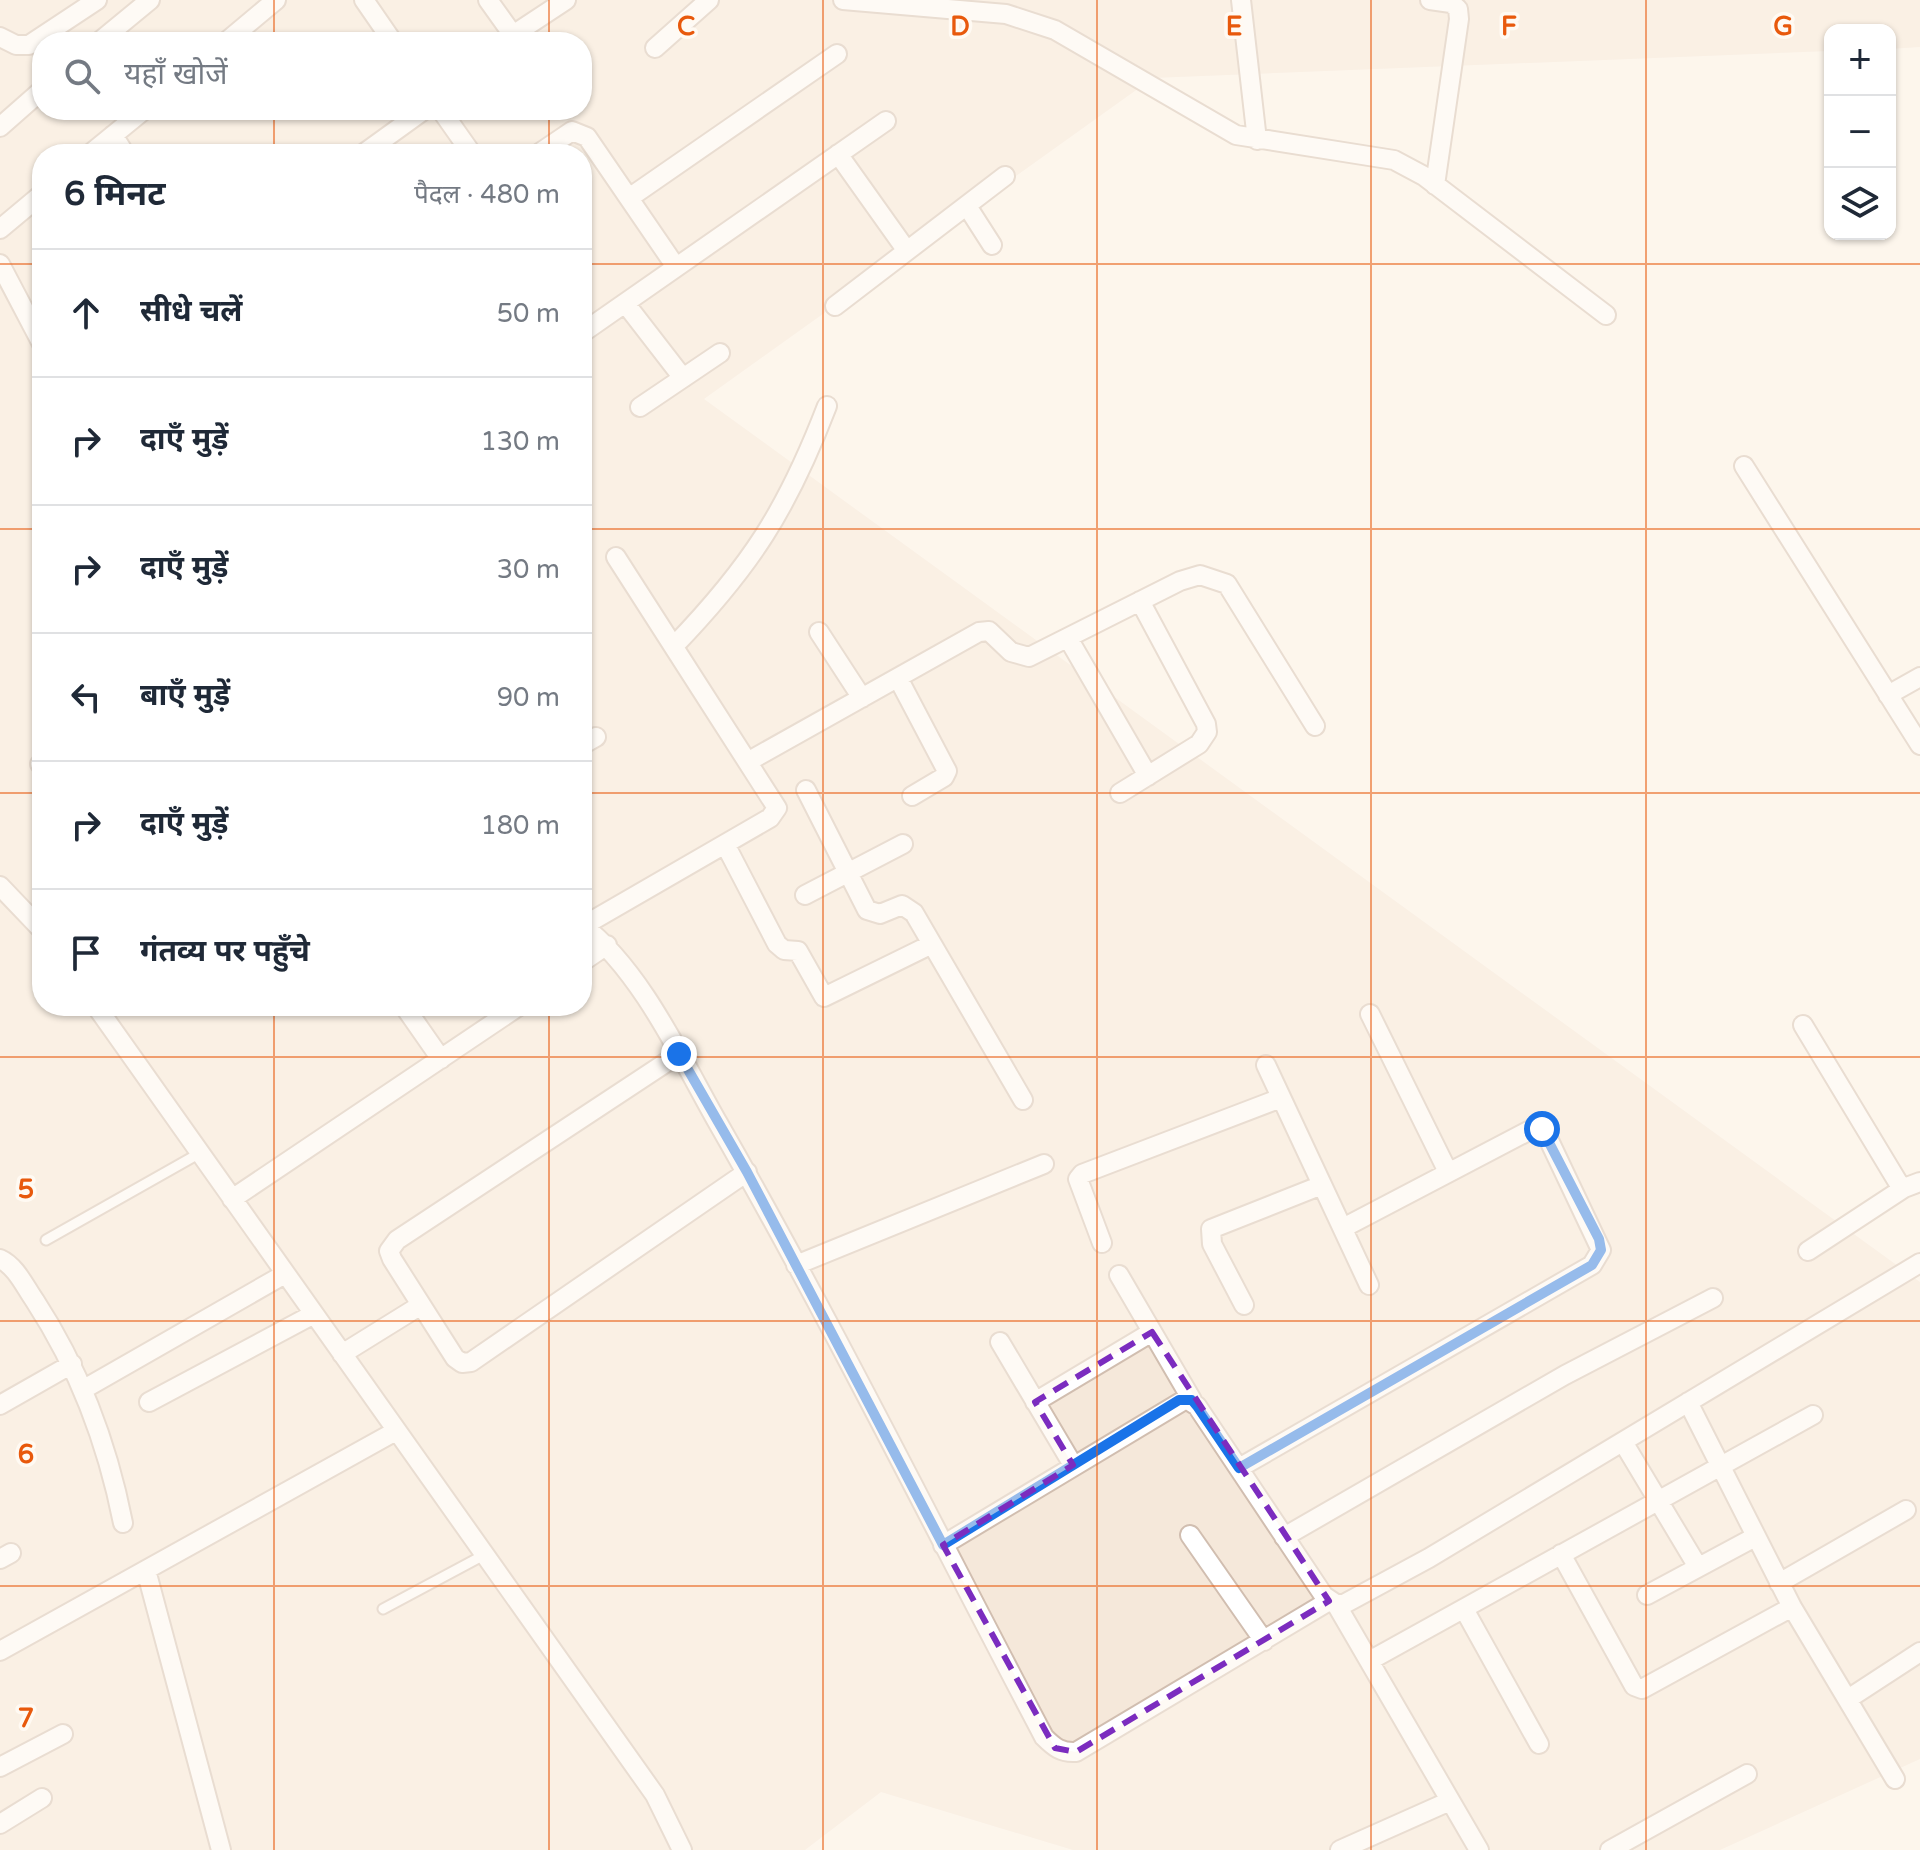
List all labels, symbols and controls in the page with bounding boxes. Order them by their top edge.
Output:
text: C [677,11,695,42]
text: D [950,11,970,42]
text: E [1226,11,1242,42]
text: F [1501,11,1517,42]
text: G [1773,11,1793,42]
map controls [1824,24,1896,240]
button: + [1824,24,1896,96]
search box [32,32,592,120]
icon: search [60,54,104,98]
text: यहाँ खोजें [124,56,227,93]
button: − [1824,96,1896,168]
button: layers [1824,168,1896,240]
text: 6 मिनट [64,174,166,215]
text: पैदल · 480 m [414,179,560,210]
icon: ahead [64,291,108,335]
text: सीधे चलें [140,293,242,330]
text: 50 m [497,298,560,329]
icon: right [64,419,108,463]
text: दाएँ मुड़ें [140,421,228,458]
text: 130 m [480,426,560,457]
icon: right [64,547,108,591]
text: दाएँ मुड़ें [140,549,228,586]
text: 30 m [497,554,560,585]
icon: left [64,675,108,719]
text: बाएँ मुड़ें [140,677,230,714]
text: 90 m [497,682,560,713]
icon: right [64,803,108,847]
text: दाएँ मुड़ें [140,805,228,842]
text: 180 m [480,810,560,841]
icon: arrive [64,931,108,975]
text: गंतव्य पर पहुँचे [140,933,310,970]
route end [661,1036,697,1072]
route start [1524,1111,1560,1147]
text: 5 [18,1174,34,1205]
text: 6 [18,1439,34,1470]
text: 7 [18,1703,34,1734]

